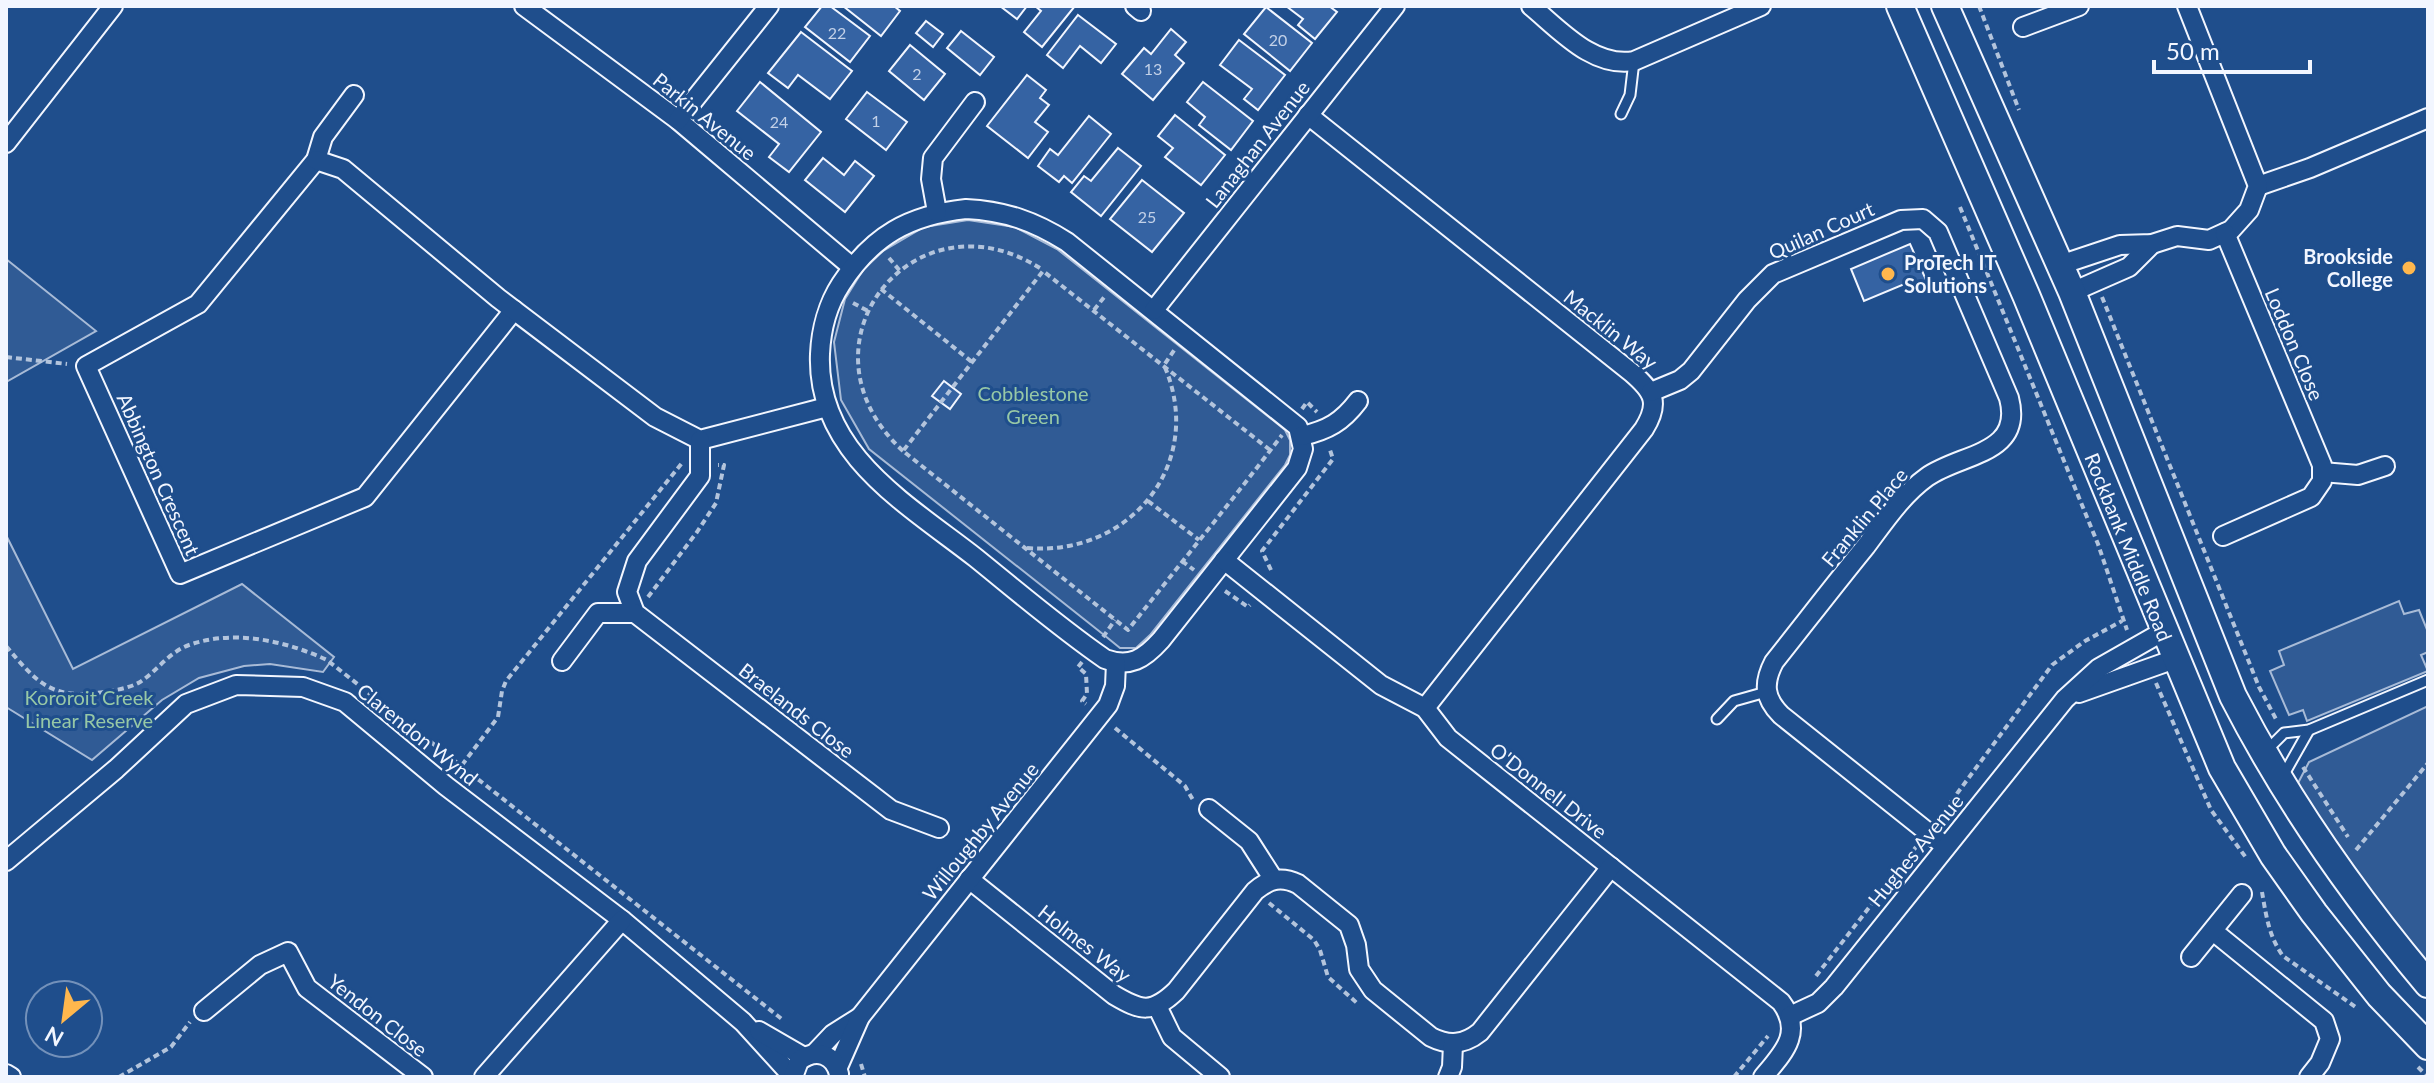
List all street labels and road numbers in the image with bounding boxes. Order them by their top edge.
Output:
street label: Parkin Avenue [649,67,761,165]
street label: Lanaghan Avenue [1200,76,1314,212]
street label: Quilan Court [1765,196,1877,264]
street label: Macklin Way [1560,284,1663,374]
street label: Loddon Close [2261,284,2329,404]
street label: Abbington Crescent [113,389,205,559]
street label: Rockbank Middle Road [2080,449,2178,645]
street label: Franklin Place [1816,463,1912,571]
street label: Braelands Close [735,658,859,762]
street label: Clarendon Wynd [353,678,483,790]
street label: O'Donnell Drive [1486,737,1612,843]
street label: Willoughby Avenue [917,757,1043,905]
street label: Hughes Avenue [1862,789,1968,911]
street label: Holmes Way [1034,899,1137,987]
street label: Yendon Close [324,969,432,1061]

